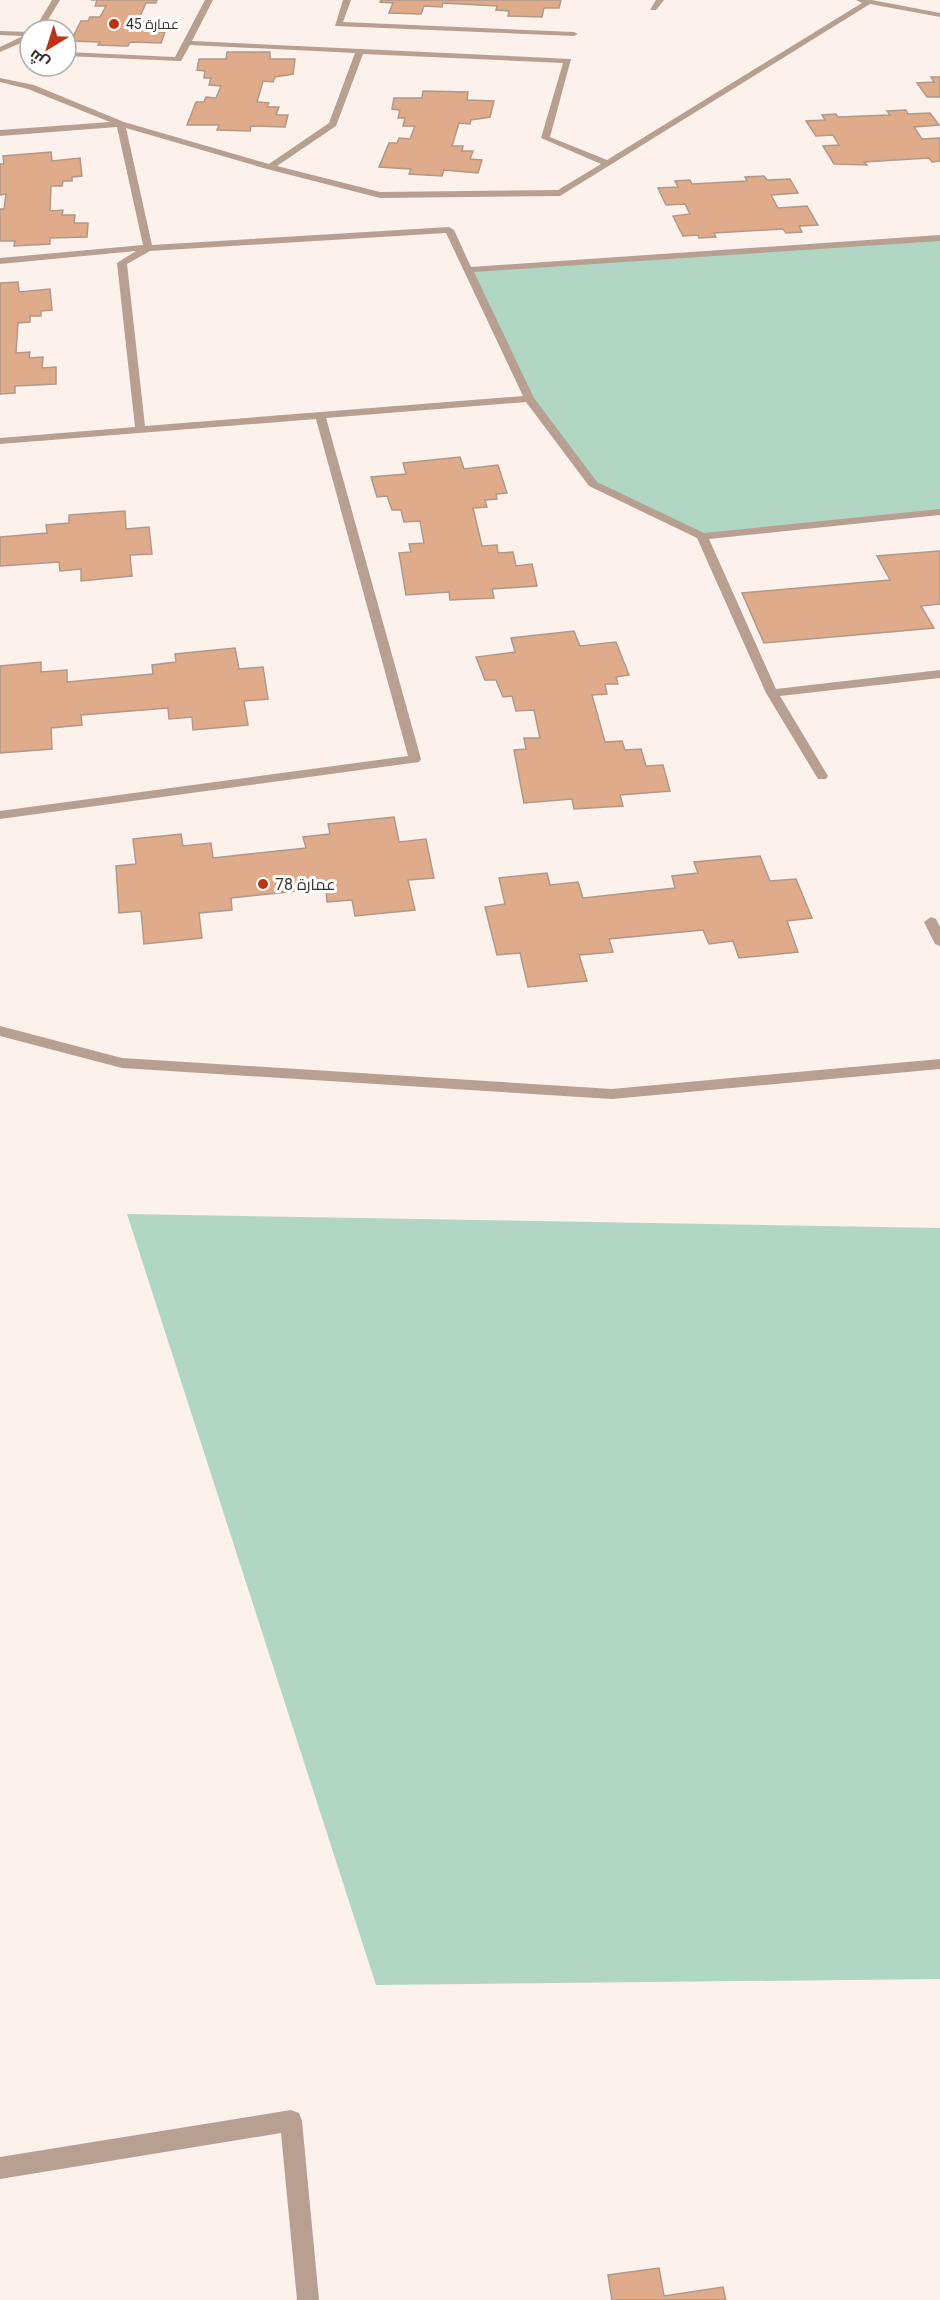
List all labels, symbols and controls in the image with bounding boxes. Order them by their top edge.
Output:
place label: عمارة 45 [126,16,179,32]
marker: عمارة 45 [107,17,121,31]
north arrow [18,18,78,78]
text: ش [25,46,53,73]
place label: عمارة 78 [275,875,336,894]
marker: عمارة 78 [256,877,270,891]

